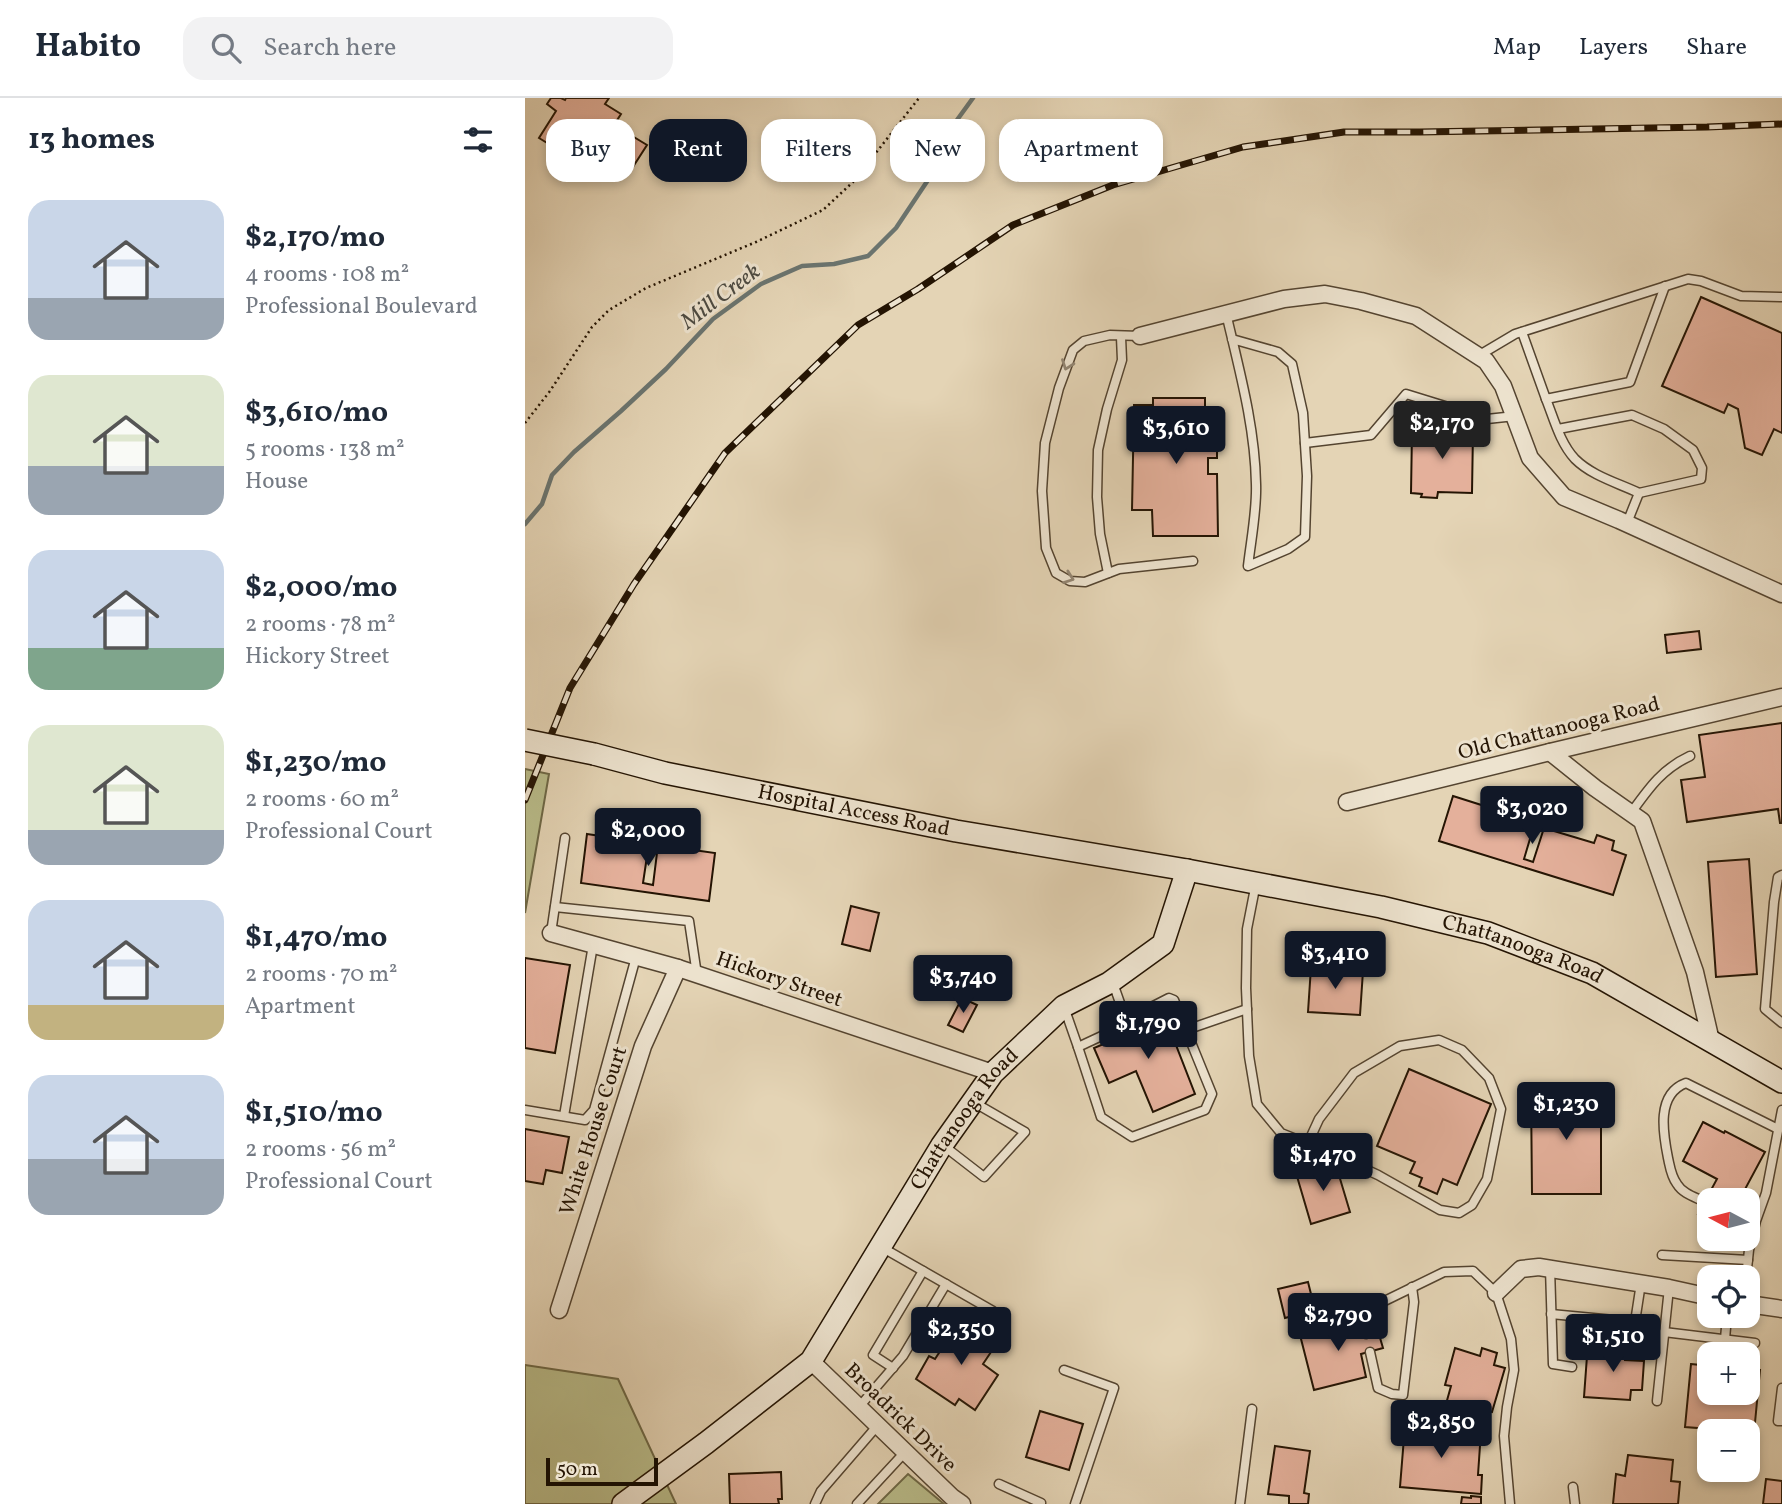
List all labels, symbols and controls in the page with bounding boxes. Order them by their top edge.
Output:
search box [183,17,673,80]
text: Habito [35,25,141,71]
icon: search [207,29,245,67]
text: Search here [263,30,396,66]
text: Map [1493,31,1541,65]
text: Layers [1579,31,1648,65]
text: Share [1686,31,1747,65]
text: 13 homes [28,119,155,161]
chip: Buy [546,119,635,182]
chip: Rent [649,119,747,182]
chip: Filters [761,119,876,182]
chip: New [890,119,985,182]
chip: Apartment [999,119,1163,182]
icon: filters [459,121,497,159]
text: $2,170/mo [245,217,385,259]
icon: home [84,228,168,312]
water label: Mill Creek [674,256,768,338]
text: 4 rooms · 108 m² [245,259,409,291]
text: Professional Boulevard [245,291,478,323]
one-way arrow [1061,358,1075,370]
text: $3,610/mo [245,392,388,434]
pin: $2,170 [1385,402,1499,461]
icon: home [84,403,168,487]
pin: $3,610 [1119,406,1233,466]
text: $2,170 [1409,408,1475,440]
text: $3,610 [1142,413,1210,445]
text: 5 rooms · 138 m² [245,434,405,466]
text: House [245,466,308,498]
text: $2,000/mo [245,567,397,609]
one-way arrow [1063,570,1075,584]
icon: home [84,578,168,662]
text: 2 rooms · 78 m² [245,609,396,641]
text: Hickory Street [245,641,390,673]
street label: Old Chattanooga Road [1455,690,1663,768]
text: $1,230/mo [245,742,386,784]
icon: home [84,753,168,837]
street label: Hospital Access Road [755,777,952,844]
text: 2 rooms · 60 m² [245,784,399,816]
pin: $3,020 [1475,786,1589,846]
text: $3,020 [1496,793,1568,825]
pin: $2,000 [591,808,705,868]
text: $2,000 [611,815,685,847]
text: Professional Court [245,816,432,848]
street label: Chattanooga Road [1439,908,1609,991]
text: $1,470/mo [245,917,388,959]
icon: home [84,928,168,1012]
pin: $3,410 [1278,932,1392,991]
text: $3,410 [1301,938,1369,970]
street label: Hickory Street [712,945,846,1015]
pin: $3,740 [906,956,1020,1015]
text: 2 rooms · 70 m² [245,959,398,991]
text: $3,740 [929,962,997,994]
text: Apartment [245,991,356,1023]
pin: $1,790 [1091,1002,1205,1061]
text: $1,790 [1115,1008,1181,1040]
street label: Chattanooga Road [903,1042,1025,1196]
street label: White House Court [553,1043,635,1219]
pin: $1,230 [1509,1082,1623,1142]
text: $1,230 [1533,1089,1599,1121]
text: $1,510/mo [245,1092,383,1134]
icon: home [84,1103,168,1187]
text: 2 rooms · 56 m² [245,1134,396,1166]
pin: $1,470 [1266,1134,1380,1193]
text: $1,470 [1290,1140,1356,1172]
text: Professional Court [245,1166,432,1198]
north arrow [1697,1188,1761,1251]
map controls [1697,1188,1760,1482]
button: locate [1697,1265,1760,1328]
pin: $2,790 [1281,1294,1395,1353]
text: $2,790 [1304,1300,1372,1332]
pin: $2,350 [904,1308,1018,1367]
text: $2,350 [927,1314,995,1346]
pin: $1,510 [1556,1314,1670,1374]
text: $1,510 [1582,1321,1644,1353]
button: + [1697,1342,1760,1405]
street label: Broadrick Drive [837,1357,963,1479]
pin: $2,850 [1384,1400,1498,1460]
text: $2,850 [1407,1407,1475,1439]
button: − [1697,1419,1760,1482]
scale bar [546,1455,658,1487]
text: 50 m [557,1457,598,1483]

